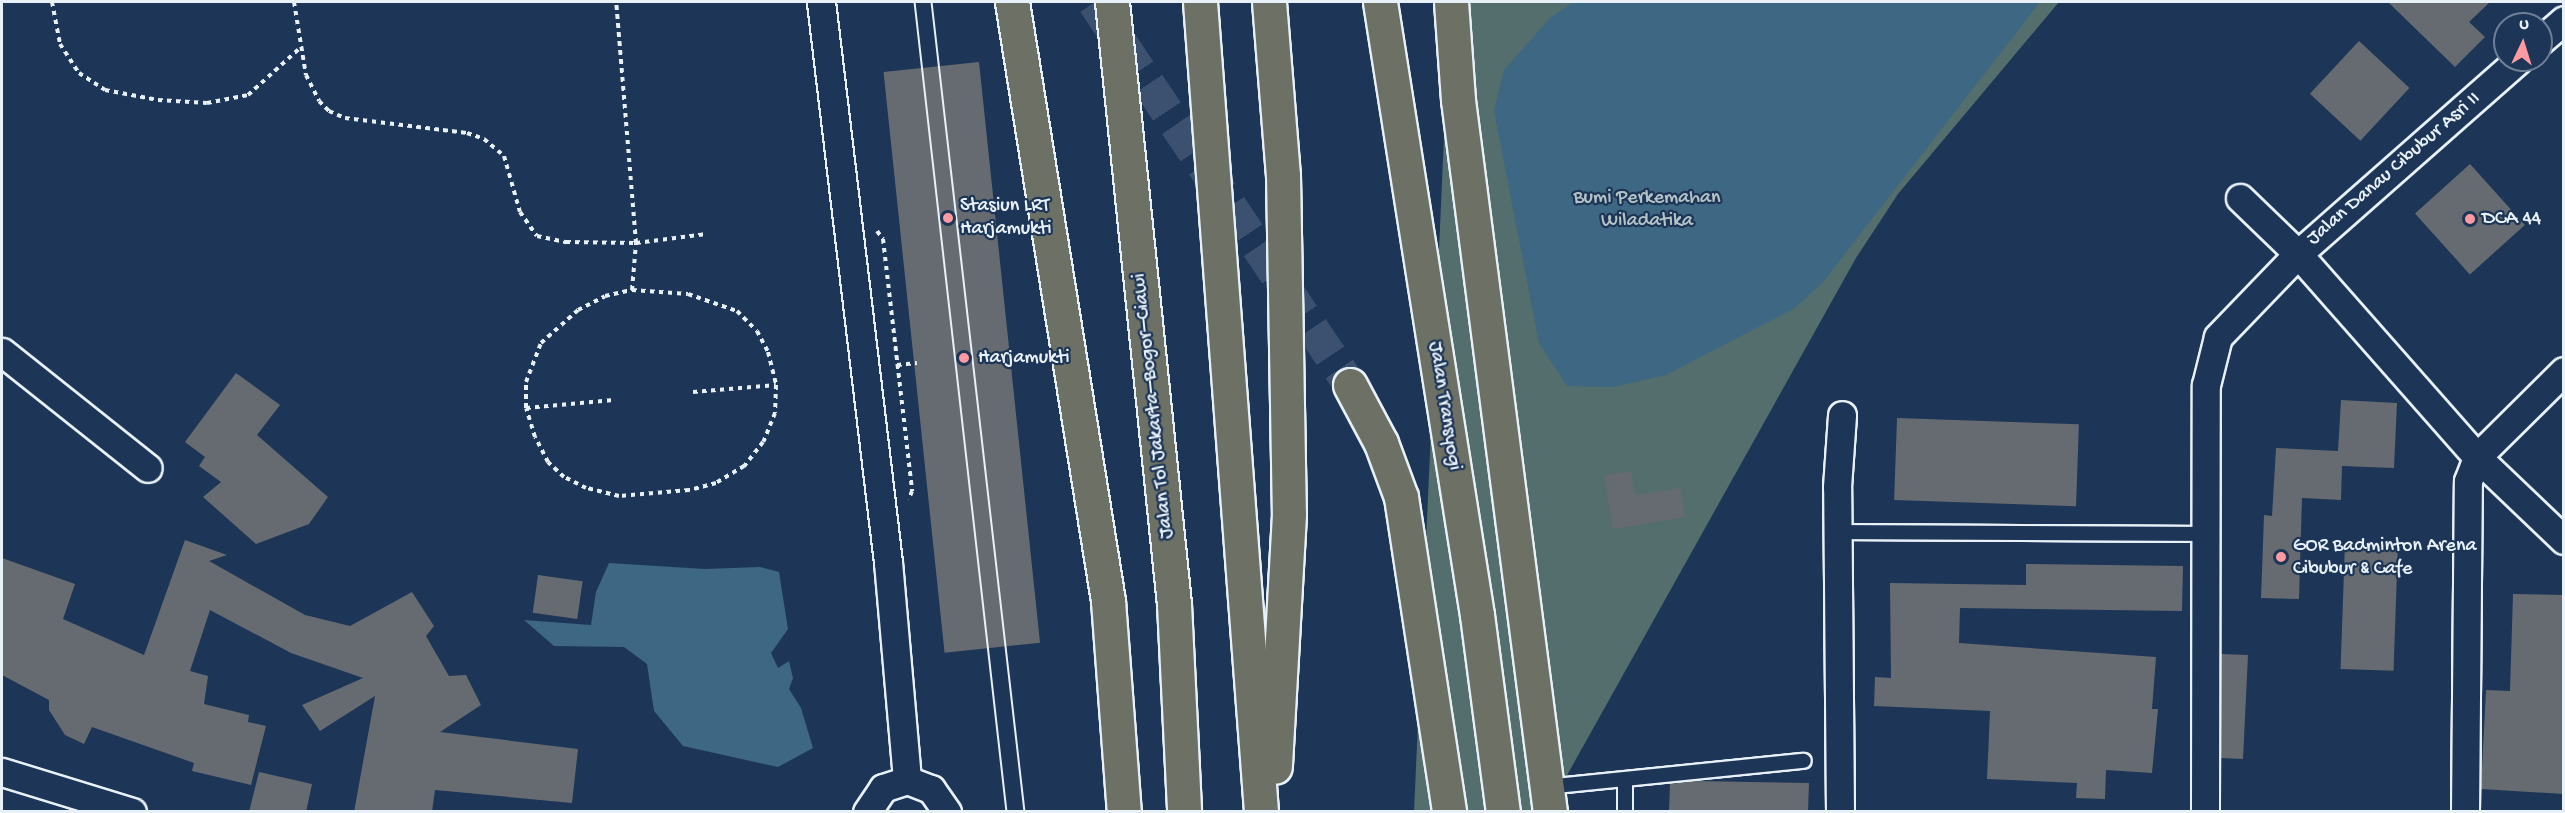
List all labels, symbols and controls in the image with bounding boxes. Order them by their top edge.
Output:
north arrow [2493,12,2553,72]
text: U [2519,16,2529,35]
street label: Jalan Danau Cibubur Asri II [2302,87,2486,251]
park label: Bumi Perkemahan Wiladatika [1573,186,1721,233]
place label: Stasiun LRT Harjamukti [960,195,1052,242]
place label: DCA 44 [2482,207,2541,231]
marker: Stasiun LRT Harjamukti [941,211,955,225]
marker: DCA 44 [2463,212,2477,226]
street label: Jalan Tol Jakarta–Bogor–Ciawi [1128,272,1180,540]
street label: Jalan Transyogi [1422,340,1466,472]
place label: Harjamukti [978,346,1070,370]
marker: Harjamukti [955,349,973,367]
place label: GOR Badminton Arena Cibubur & Cafe [2293,534,2477,581]
marker: GOR Badminton Arena Cibubur & Cafe [2274,550,2288,564]

